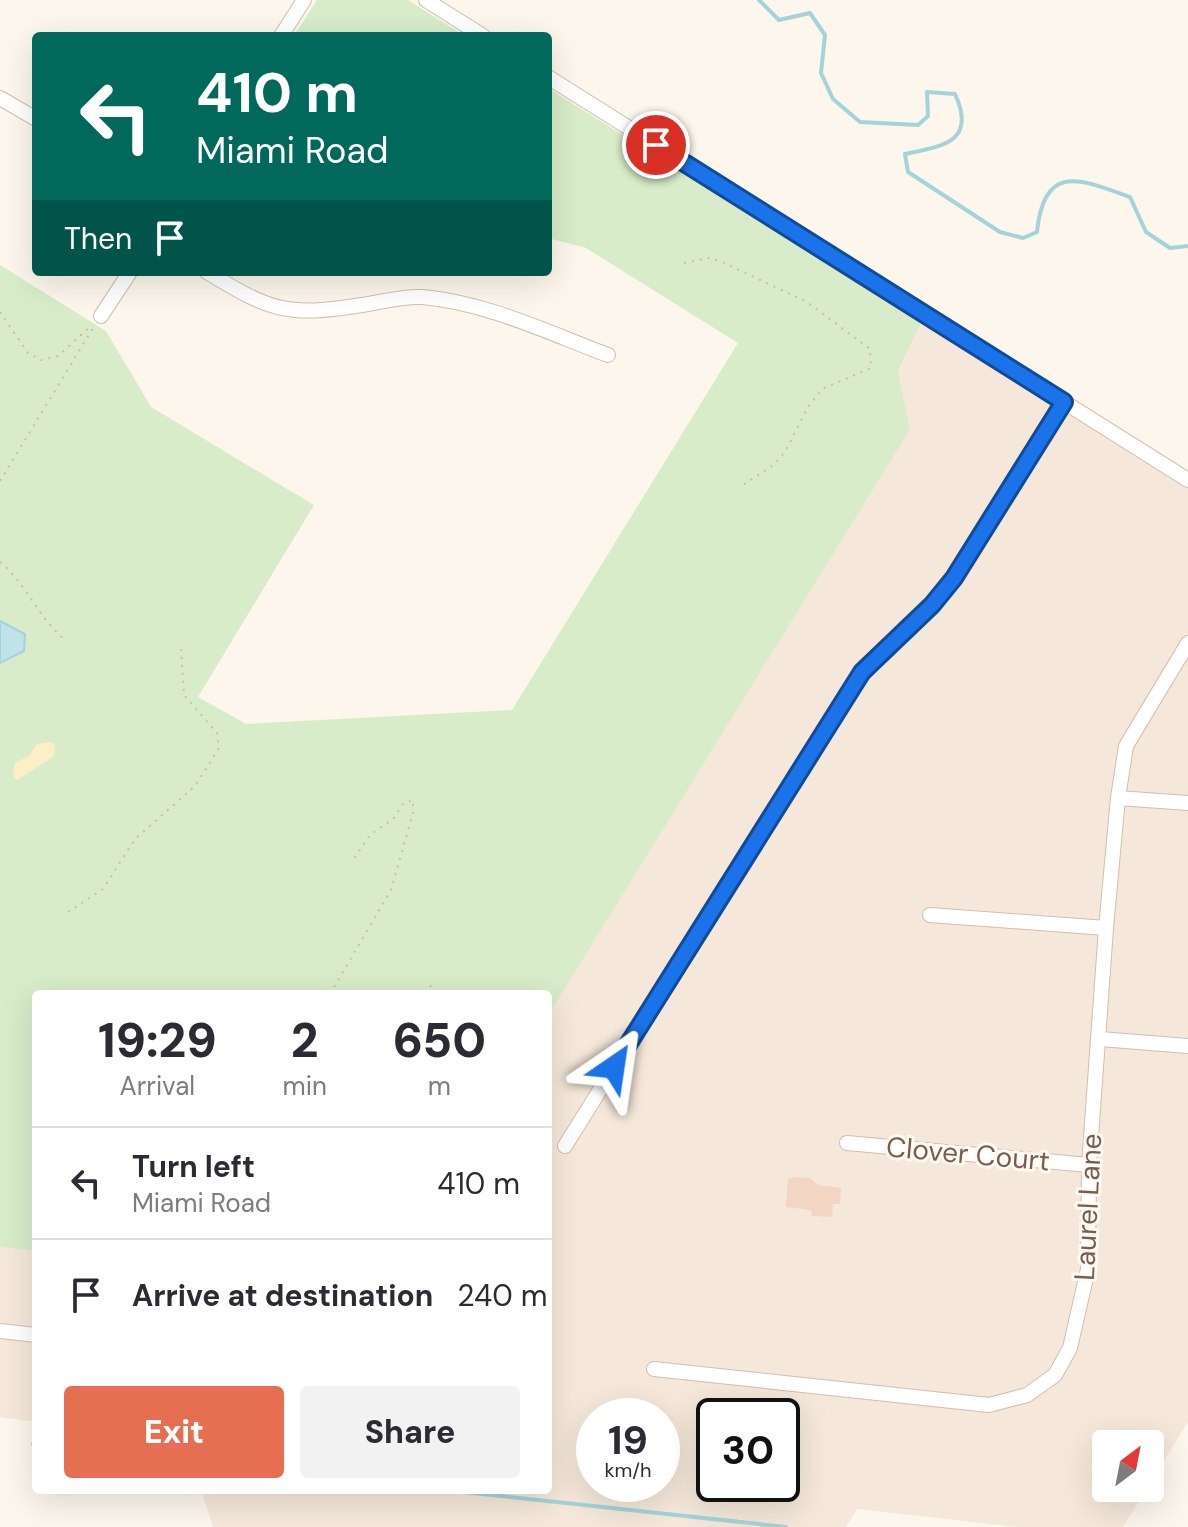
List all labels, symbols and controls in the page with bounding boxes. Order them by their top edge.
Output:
text: 410 m [196,56,358,129]
icon: left [64,64,168,168]
pin [622,111,690,179]
icon: arrive [634,123,678,167]
text: Miami Road [196,127,389,174]
icon: arrive [148,216,192,260]
text: Then [64,219,132,258]
text: 19:29 [98,1009,217,1072]
text: 2 [291,1009,319,1072]
text: 650 [393,1009,486,1072]
position arrow [572,1025,656,1109]
text: Arrival [119,1069,195,1103]
text: min [283,1069,327,1103]
text: m [428,1069,451,1103]
street label: Clover Court [885,1128,1051,1180]
street label: Laurel Lane [1066,1132,1110,1282]
text: Turn left [132,1147,255,1186]
icon: left [64,1161,108,1205]
text: 410 m [437,1164,520,1203]
text: Miami Road [132,1186,271,1220]
icon: arrive [64,1273,108,1317]
text: Arrive at destination [132,1276,433,1315]
text: 240 m [457,1276,547,1315]
button: Exit [64,1386,284,1478]
button: Share [300,1386,520,1478]
speed limit sign: 30 [696,1398,800,1502]
text: 19 [608,1414,648,1466]
north arrow [1092,1430,1164,1502]
map controls [1092,1430,1164,1502]
text: km/h [604,1457,652,1483]

